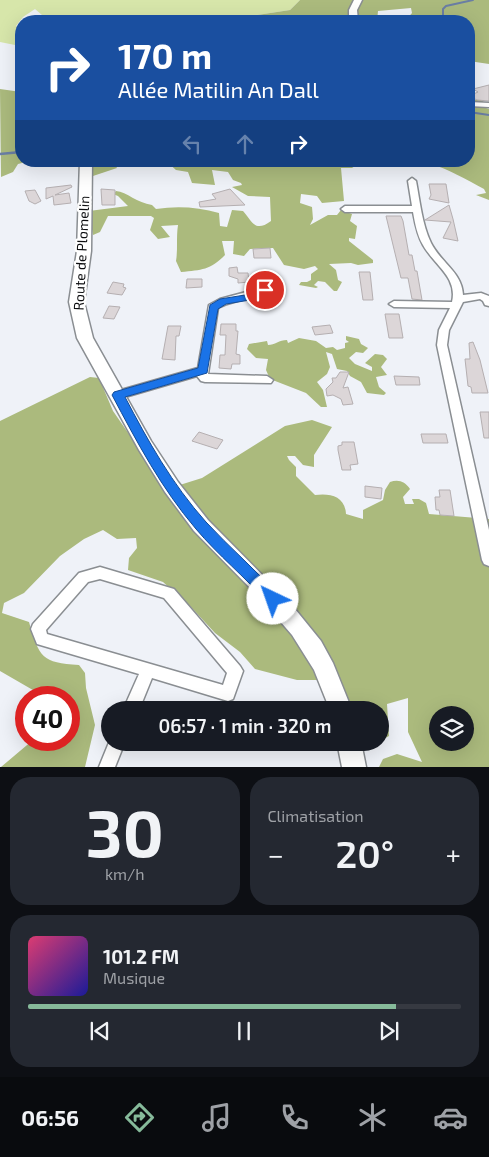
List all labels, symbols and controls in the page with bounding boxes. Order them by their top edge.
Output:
text: 170 m [118,34,212,76]
icon: right [35,35,100,100]
text: Allée Matilin An Dall [118,76,319,102]
icon: left [178,130,206,158]
icon: ahead [231,130,259,158]
icon: right [284,130,312,158]
street label: Route de Plomelin [70,195,92,311]
pin [244,269,286,311]
icon: arrive [251,276,279,304]
position arrow [246,572,298,624]
speed limit sign: 40 [15,686,80,751]
map controls [429,706,474,751]
button: layers [429,706,474,751]
text: 06:57 · 1 min · 320 m [159,714,331,737]
text: 30 [86,792,164,870]
text: Climatisation [268,806,364,825]
text: 20° [335,830,394,876]
text: − [268,837,284,871]
text: + [446,837,461,871]
text: km/h [105,864,145,883]
text: 101.2 FM [103,945,179,968]
text: Musique [103,968,165,987]
icon: previous [86,1017,114,1045]
icon: pause [230,1017,258,1045]
icon: next [375,1017,403,1045]
icon: directions [122,1100,157,1135]
icon: music [199,1100,234,1135]
icon: phone [277,1100,312,1135]
icon: climate [355,1100,390,1135]
icon: car [433,1100,468,1135]
text: 06:56 [21,1104,79,1130]

